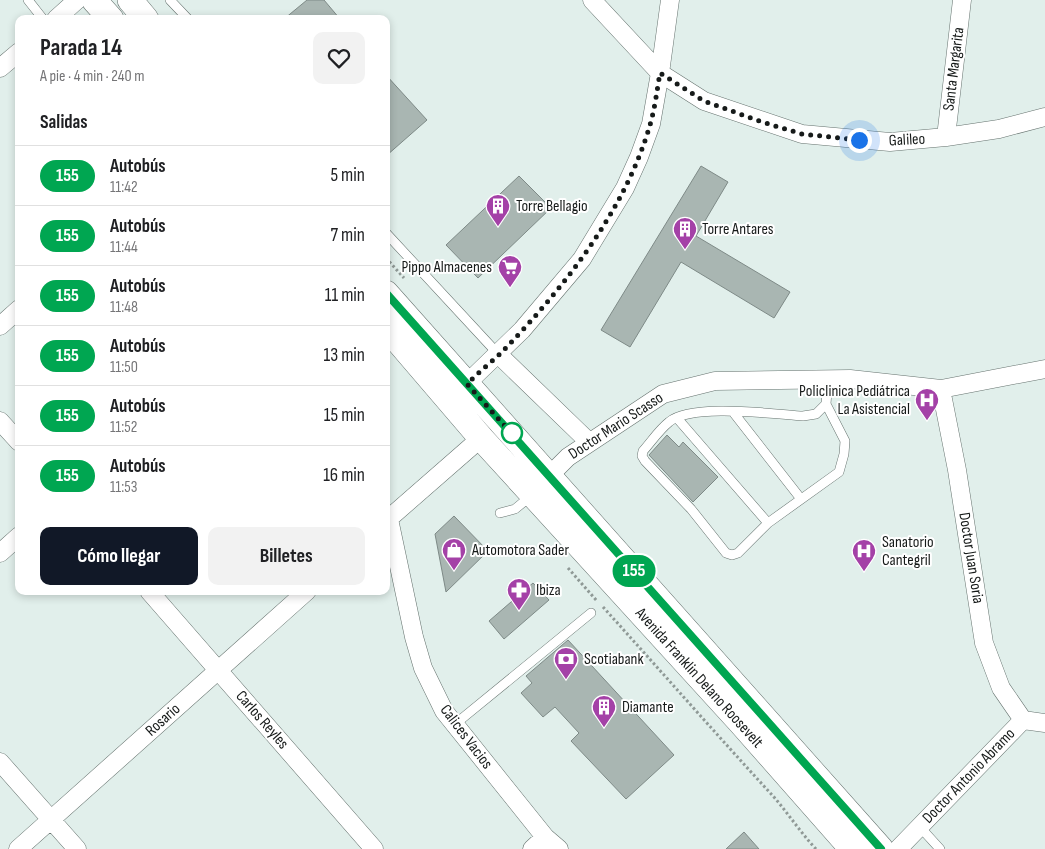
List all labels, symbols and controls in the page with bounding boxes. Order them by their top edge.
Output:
street label: Santa Margarita [939,26,969,112]
button: heart [313,32,365,84]
text: Parada 14 [40,33,122,62]
text: A pie · 4 min · 240 m [40,67,144,86]
text: Salidas [40,111,88,134]
your location [847,128,872,153]
street label: Galileo [888,130,926,150]
text: Autobús [110,155,166,178]
text: 5 min [330,164,365,187]
text: 155 [56,165,79,186]
text: 11:42 [110,178,138,197]
building icon: Torre Bellagio [485,193,511,227]
place label: Torre Bellagio [516,197,588,216]
text: Autobús [110,215,166,238]
building icon: Torre Antares [672,216,698,250]
place label: Torre Antares [702,220,774,239]
text: 7 min [331,224,365,247]
text: 155 [56,225,79,246]
text: 11:44 [110,238,138,257]
supermarket icon: Pippo Almacenes [497,254,523,288]
place label: Pippo Almacenes [402,258,492,277]
text: Autobús [110,275,166,298]
text: 11 min [325,284,365,307]
text: 155 [56,285,79,306]
text: 11:48 [110,298,138,317]
text: Autobús [110,335,166,358]
text: 13 min [324,344,365,367]
text: 155 [56,345,79,366]
text: 11:50 [110,358,138,377]
place label: Policlinica Pediátrica La Asistencial [799,382,910,419]
hospital icon: Policlinica Pediátrica La Asistencial [914,387,940,421]
street label: Doctor Mario Scasso [565,388,667,464]
text: Autobús [110,395,166,418]
text: 15 min [324,404,365,427]
text: 155 [56,405,79,426]
text: 11:52 [110,418,137,437]
unlabelled marker [501,422,523,444]
text: Autobús [110,455,166,478]
text: 16 min [323,464,365,487]
text: 155 [56,465,79,486]
text: 11:53 [110,478,137,497]
street label: Doctor Juan Soria [954,511,988,605]
button: Cómo llegar [40,527,198,585]
button: Billetes [208,527,365,585]
place label: Sanatorio Cantegril [882,533,934,570]
shop icon: Automotora Sader [441,537,467,571]
hospital icon: Sanatorio Cantegril [851,538,877,572]
place label: Automotora Sader [471,541,569,560]
line badge: 155 [605,555,663,587]
text: 155 [623,560,645,581]
pharmacy icon: Ibiza [506,577,532,611]
place label: Ibiza [536,581,561,600]
street label: Avenida Franklin Delano Roosevelt [630,603,767,752]
bank icon: Scotiabank [553,646,579,680]
place label: Scotiabank [584,650,644,669]
street label: Carlos Reyles [232,687,293,753]
building icon: Diamante [591,694,617,728]
place label: Diamante [622,698,674,717]
street label: Rosario [142,700,184,740]
street label: Calices Vacios [436,701,496,773]
street label: Doctor Antonio Abramo [919,724,1019,828]

